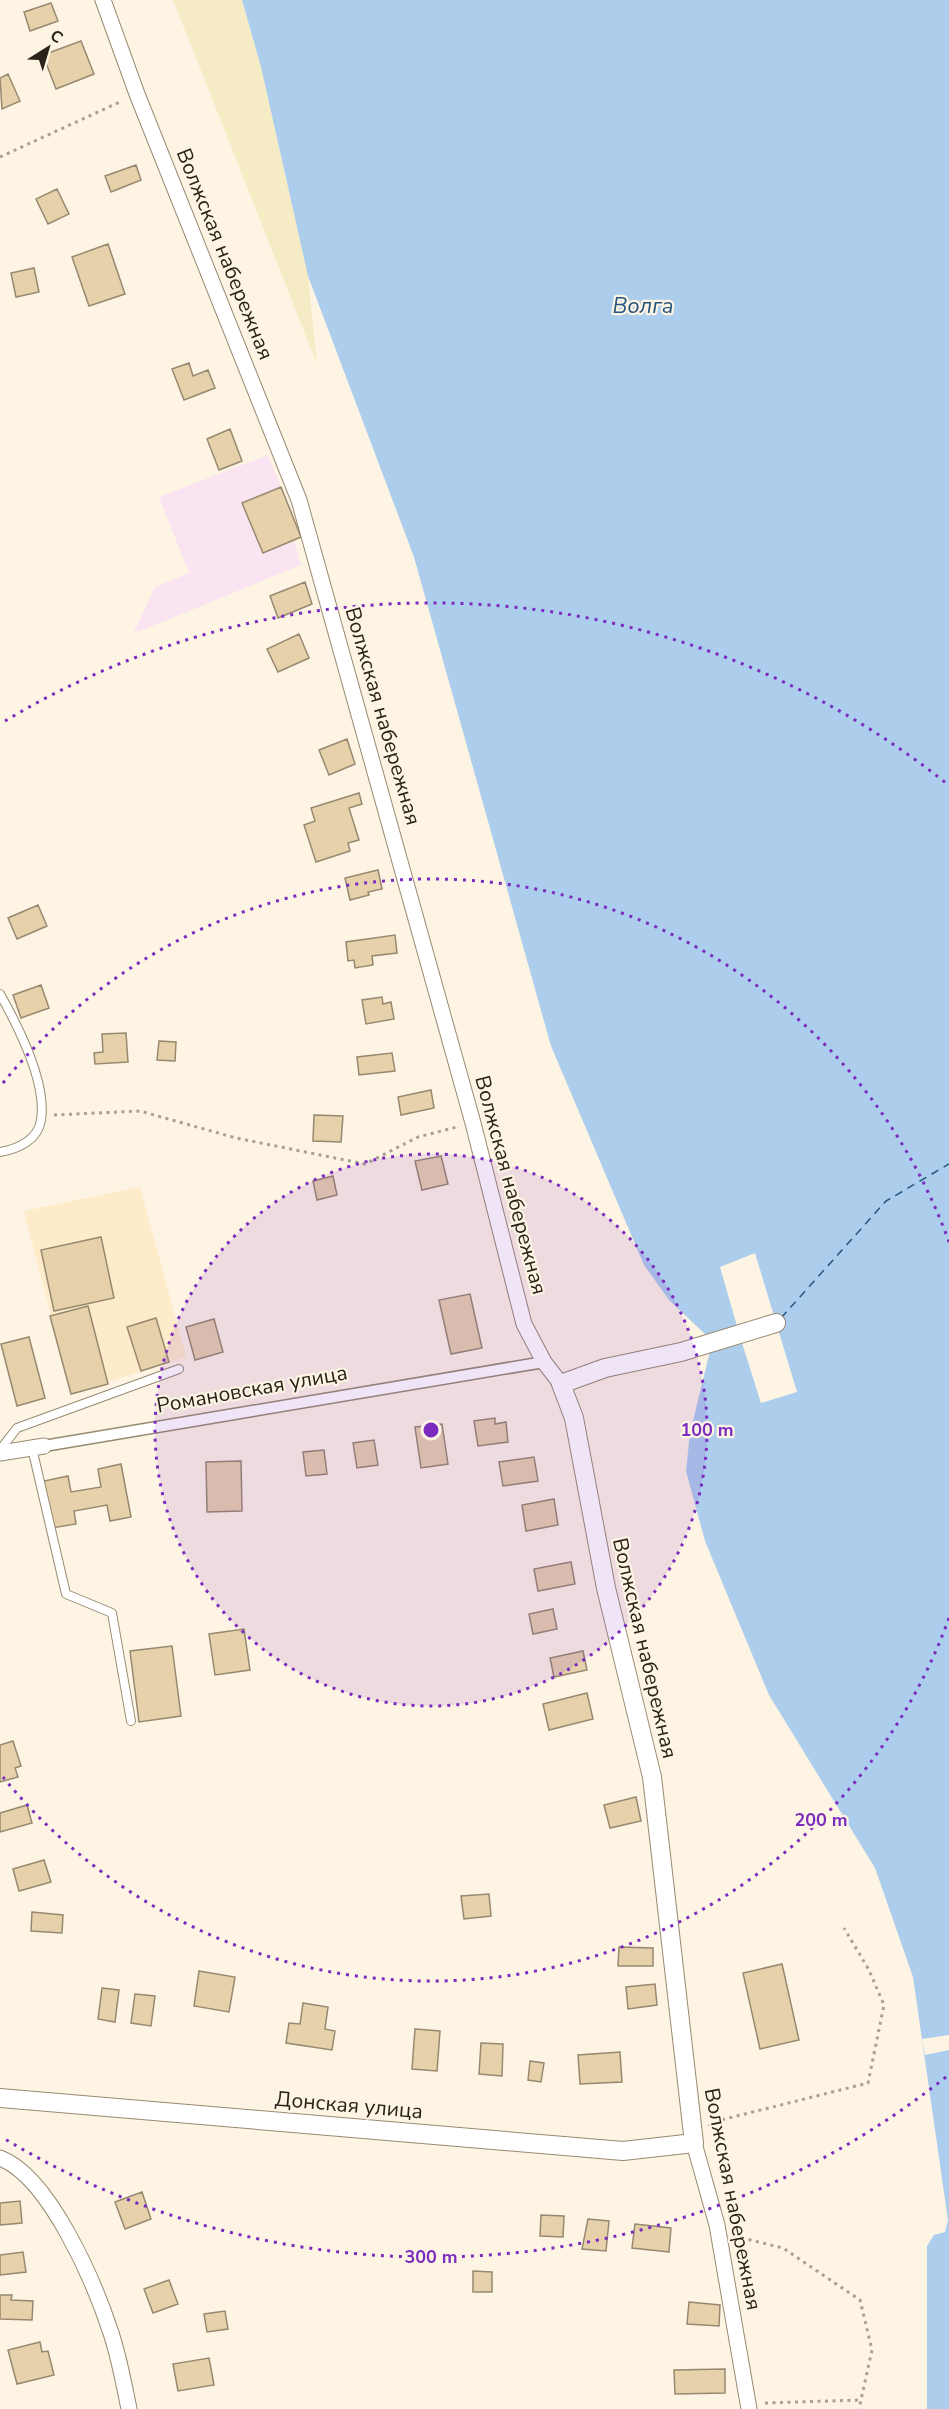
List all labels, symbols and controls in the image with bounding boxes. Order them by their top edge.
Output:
north arrow [18,18,78,78]
text: С [45,25,67,49]
street label: Волжская набережная [170,144,280,364]
water label: Волга [612,291,674,321]
street label: Волжская набережная [338,604,428,828]
street label: Волжская набережная [468,1072,554,1298]
street label: Романовская улица [154,1358,350,1420]
text: 100 m [680,1418,734,1442]
centre of rings [421,1420,441,1440]
street label: Волжская набережная [606,1535,684,1761]
text: 200 m [794,1808,848,1832]
street label: Донская улица [274,2085,424,2125]
street label: Волжская набережная [698,2086,768,2312]
text: 300 m [404,2245,458,2269]

